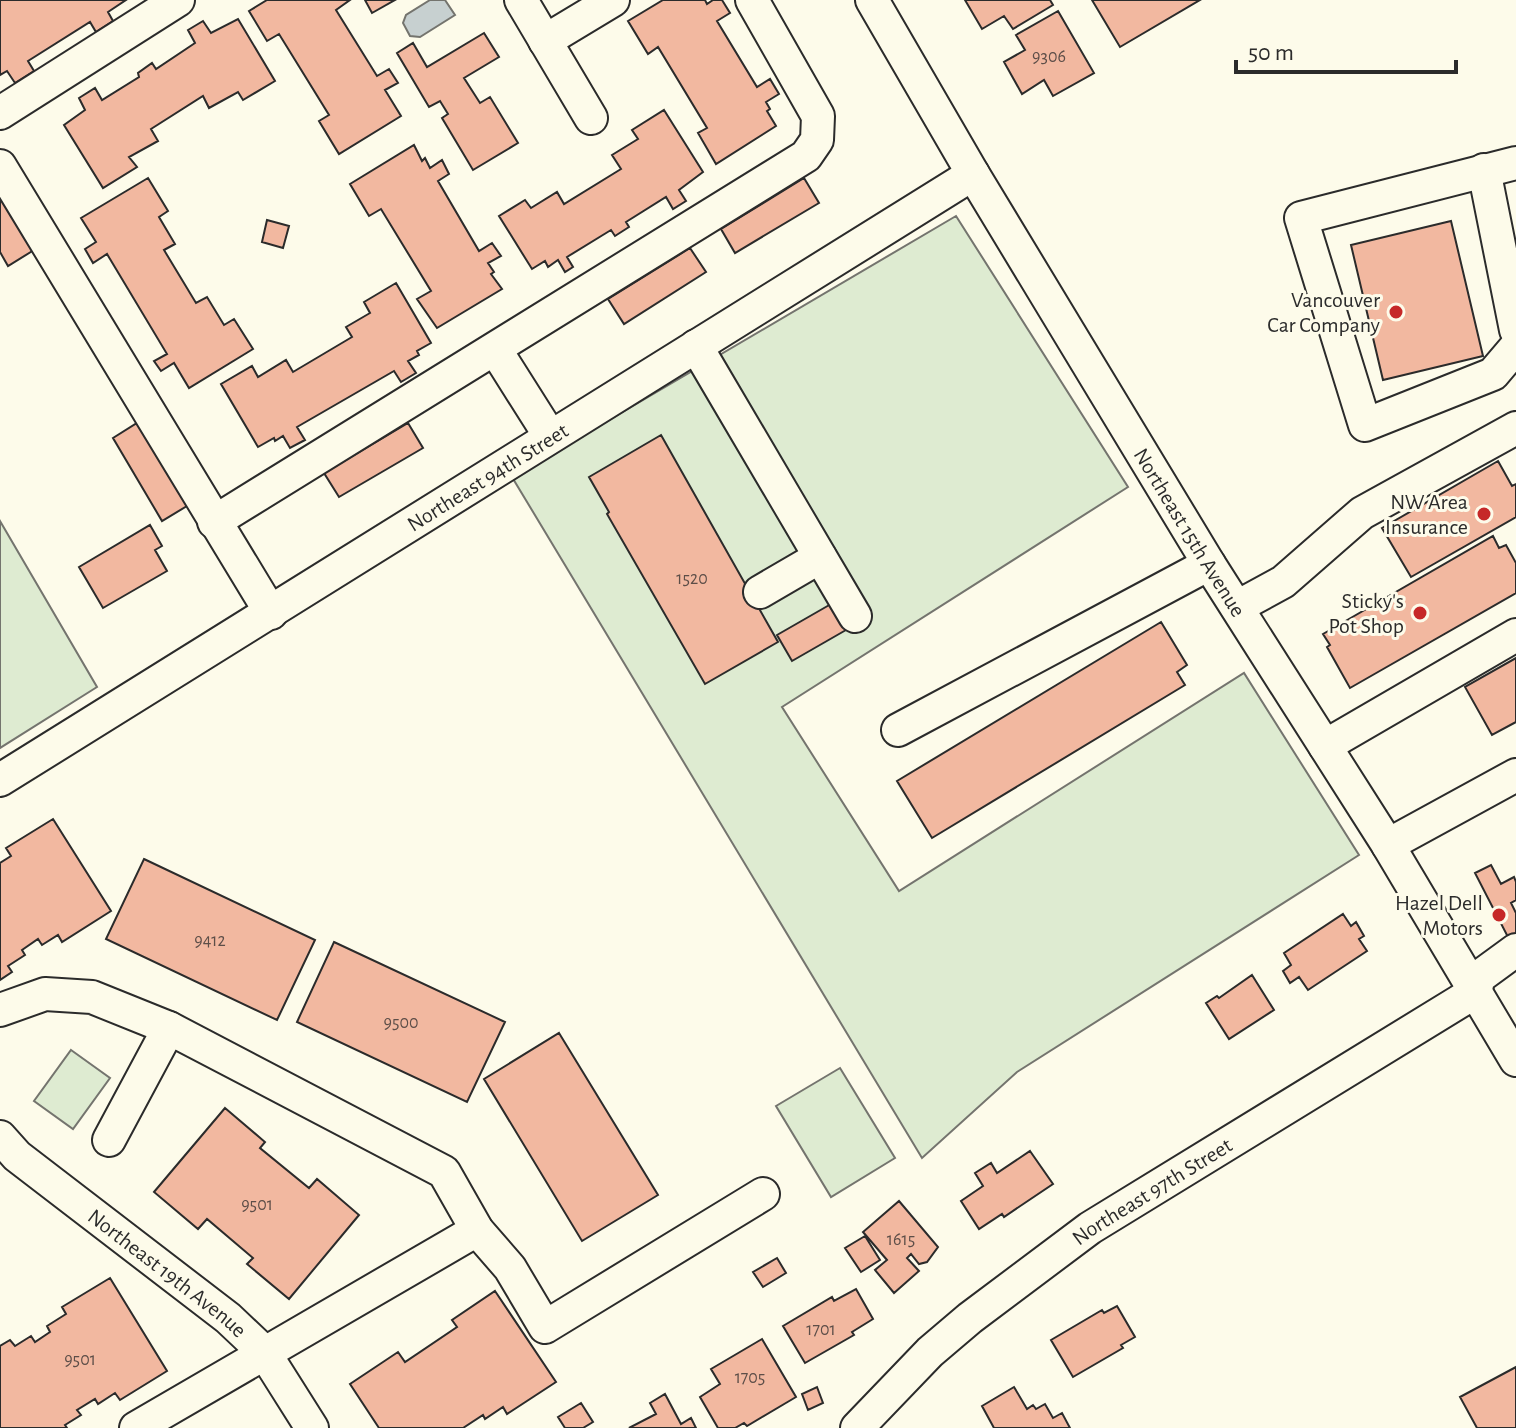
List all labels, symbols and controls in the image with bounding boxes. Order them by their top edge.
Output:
scale bar [1236,24,1456,74]
text: 50 m [1248,41,1294,65]
house number: 9306 [1032,48,1066,66]
place label: Vancouver Car Company [1267,289,1381,336]
marker: Vancouver Car Company [1387,303,1405,321]
street label: Northeast 94th Street [403,419,572,536]
street label: Northeast 15th Avenue [1130,445,1249,621]
place label: NW Area Insurance [1385,491,1468,538]
marker: NW Area Insurance [1475,505,1493,523]
house number: 1520 [676,570,708,588]
place label: Sticky's Pot Shop [1328,590,1404,637]
marker: Sticky's Pot Shop [1411,604,1429,622]
place label: Hazel Dell Motors [1395,892,1483,939]
marker: Hazel Dell Motors [1490,906,1508,924]
house number: 9412 [194,932,226,950]
house number: 9500 [384,1014,419,1032]
street label: Northeast 97th Street [1068,1134,1236,1249]
house number: 9501 [241,1196,273,1214]
street label: Northeast 19th Avenue [84,1205,251,1342]
house number: 1615 [887,1231,915,1249]
house number: 1701 [806,1321,836,1339]
house number: 9501 [64,1351,96,1369]
house number: 1705 [735,1369,765,1387]

